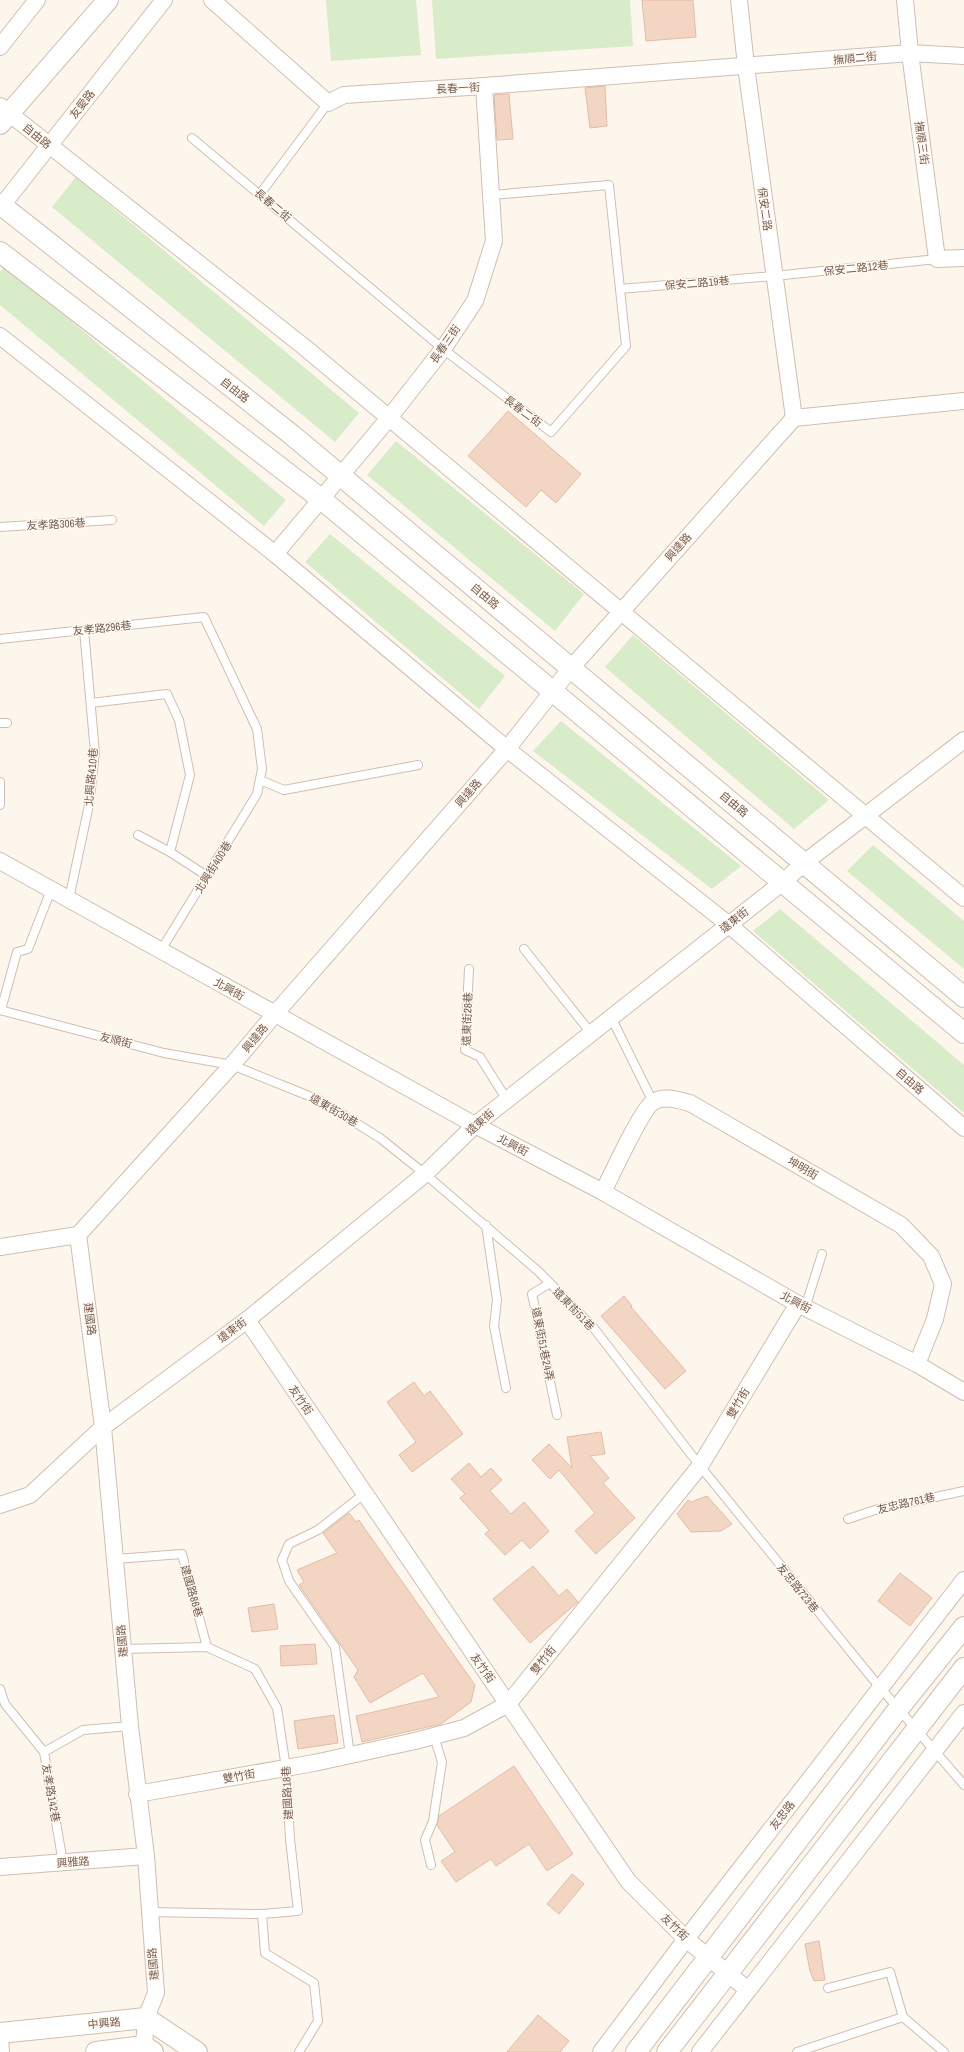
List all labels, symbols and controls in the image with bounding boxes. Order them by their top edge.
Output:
street label: 撫順二街 [832,49,878,67]
street label: 長春一街 [436,80,480,96]
street label: 友愛路 [66,87,98,121]
street label: 自由路 [20,120,54,152]
street label: 撫順三街 [912,120,932,166]
street label: 長春二街 [252,185,294,225]
street label: 保安二路 [755,186,775,232]
street label: 保安二路12巷 [823,258,889,278]
street label: 保安二路19巷 [664,273,730,293]
street label: 長春三街 [427,322,463,366]
street label: 自由路 [218,374,252,406]
street label: 長春二街 [501,392,545,430]
street label: 友孝路306巷 [26,515,86,533]
street label: 興達路 [662,530,694,564]
street label: 自由路 [468,580,502,612]
street label: 友孝路296巷 [72,618,132,638]
street label: 北興路410巷 [81,747,101,807]
street label: 興達路 [452,776,484,810]
street label: 自由路 [717,788,751,820]
street label: 北興街400巷 [191,838,235,896]
street label: 遠東街 [717,904,751,936]
street label: 北興街 [211,975,247,1003]
street label: 遠東街28巷 [459,992,475,1046]
street label: 興達路 [239,1021,271,1055]
street label: 友順街 [98,1029,134,1051]
street label: 自由路 [893,1065,927,1097]
street label: 遠東街30巷 [307,1090,361,1130]
street label: 遠東街 [463,1106,497,1138]
street label: 北興街 [495,1131,531,1159]
street label: 坤明街 [785,1154,821,1182]
street label: 遠東街51巷 [550,1285,598,1333]
street label: 北興街 [778,1288,814,1316]
street label: 建國路 [81,1302,99,1336]
street label: 遠東街51巷24弄 [529,1306,557,1382]
street label: 遠東街 [215,1314,249,1346]
street label: 友竹街 [286,1382,316,1418]
street label: 雙竹街 [724,1385,752,1421]
street label: 友忠路761巷 [876,1490,936,1516]
street label: 友忠路723巷 [774,1561,822,1615]
street label: 建國路86巷 [178,1563,206,1619]
street label: 建國路 [114,1624,130,1658]
street label: 雙竹街 [527,1643,559,1677]
street label: 友竹街 [468,1650,498,1686]
street label: 友孝路142巷 [39,1763,63,1823]
street label: 雙竹街 [222,1766,256,1786]
street label: 建國路18巷 [279,1766,295,1820]
street label: 友忠路 [766,1798,798,1832]
street label: 興雅路 [56,1854,90,1870]
street label: 友竹街 [658,1911,692,1943]
street label: 建國路 [145,1947,161,1981]
street label: 中興路 [87,2014,121,2032]

